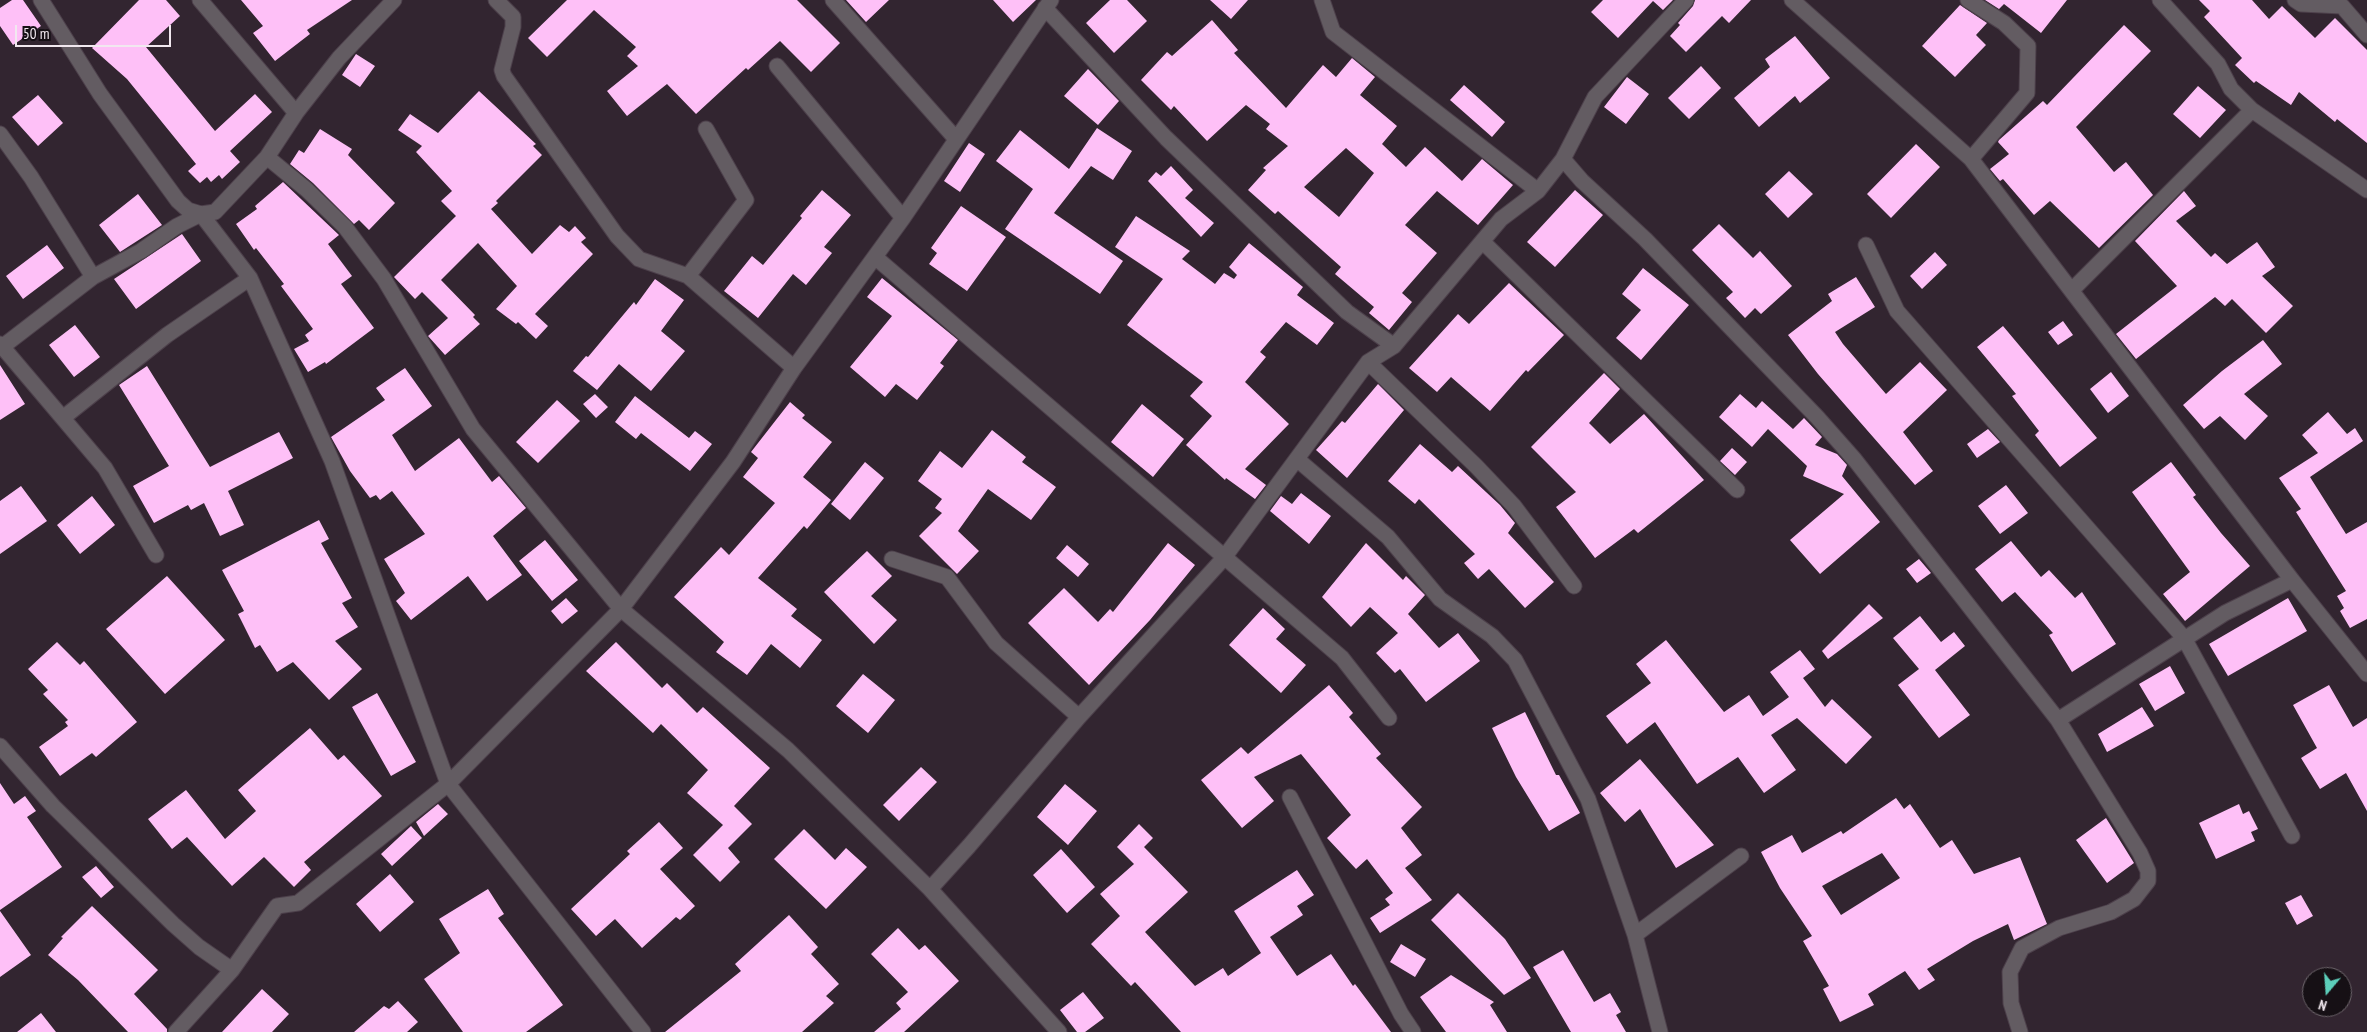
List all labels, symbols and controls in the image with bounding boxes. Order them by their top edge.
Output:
scale bar [18,15,174,47]
text: 50 m [23,24,49,43]
north arrow [2302,967,2352,1017]
text: N [2316,996,2329,1015]

